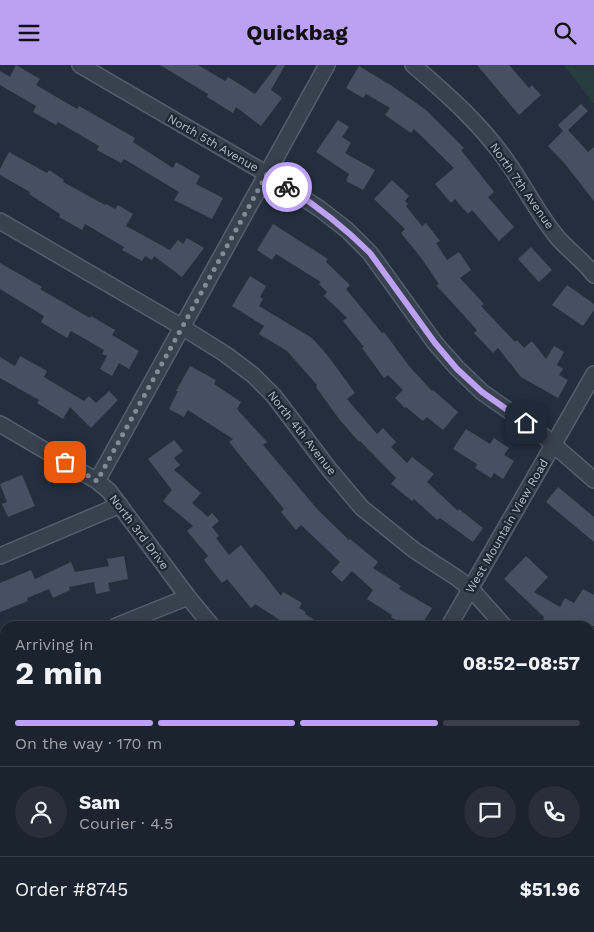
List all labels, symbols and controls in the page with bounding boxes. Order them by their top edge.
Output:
icon: menu [15,19,43,47]
icon: search [551,19,579,47]
text: Quickbag [246,20,348,45]
street label: North 5th Avenue [165,111,261,175]
street label: North 7th Avenue [487,140,557,232]
courier [262,162,312,212]
icon: bike [273,173,301,201]
street label: North 4th Avenue [265,388,339,478]
pin [505,402,547,444]
icon: home [512,409,540,437]
pin [44,441,86,483]
icon: bag [51,448,79,476]
street label: West Mountain View Road [463,456,551,596]
street label: North 3rd Drive [106,492,172,572]
text: Arriving in [15,635,93,654]
text: 08:52–08:57 [463,652,580,675]
text: 2 min [15,654,103,692]
text: On the way · 170 m [15,734,162,753]
button: person [15,786,67,838]
button: chat [464,786,516,838]
button: phone [528,786,580,838]
text: Sam [79,791,120,814]
text: Courier · 4.5 [79,814,173,833]
text: Order #8745 [15,878,128,901]
text: $51.96 [520,878,580,901]

